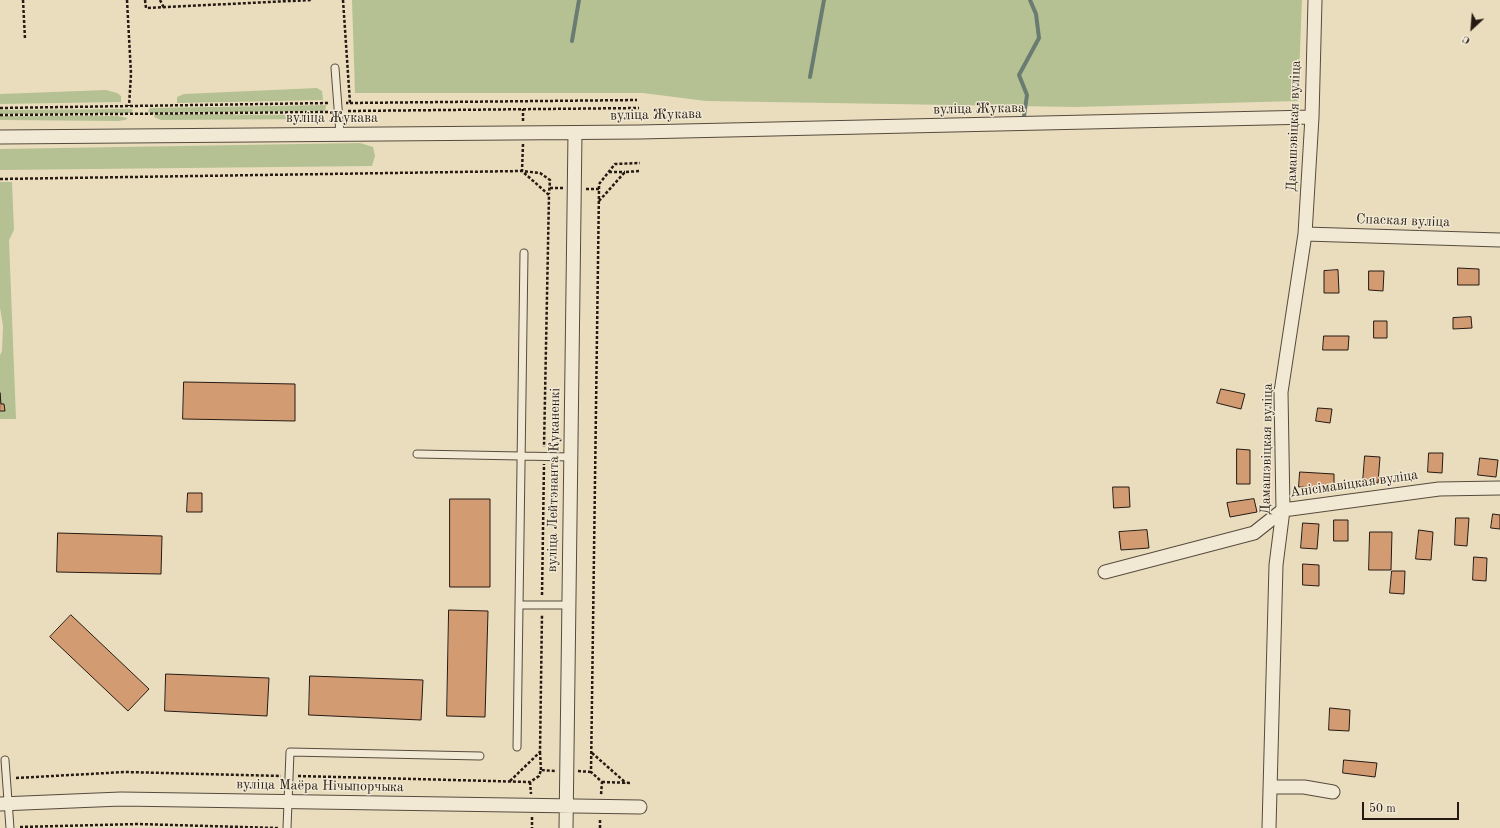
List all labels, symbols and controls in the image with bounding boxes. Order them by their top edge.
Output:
north arrow [1452,8,1492,48]
text: С [1461,33,1472,46]
street label: Дамашэвіцкая вуліца [1283,60,1305,192]
street label: вуліца Жукава [933,100,1025,118]
street label: вуліца Жукава [610,106,702,124]
street label: вуліца Жукава [286,110,378,126]
street label: Спаская вуліца [1356,211,1450,231]
street label: Дамашэвіцкая вуліца [1257,383,1277,515]
street label: вуліца Лейтэнанта Куканенкі [544,388,564,572]
street label: Анісімавіцкая вуліца [1289,467,1419,501]
street label: вуліца Маёра Нічыпорчыка [236,776,404,796]
scale bar [1364,794,1461,820]
text: 50 m [1369,803,1396,815]

